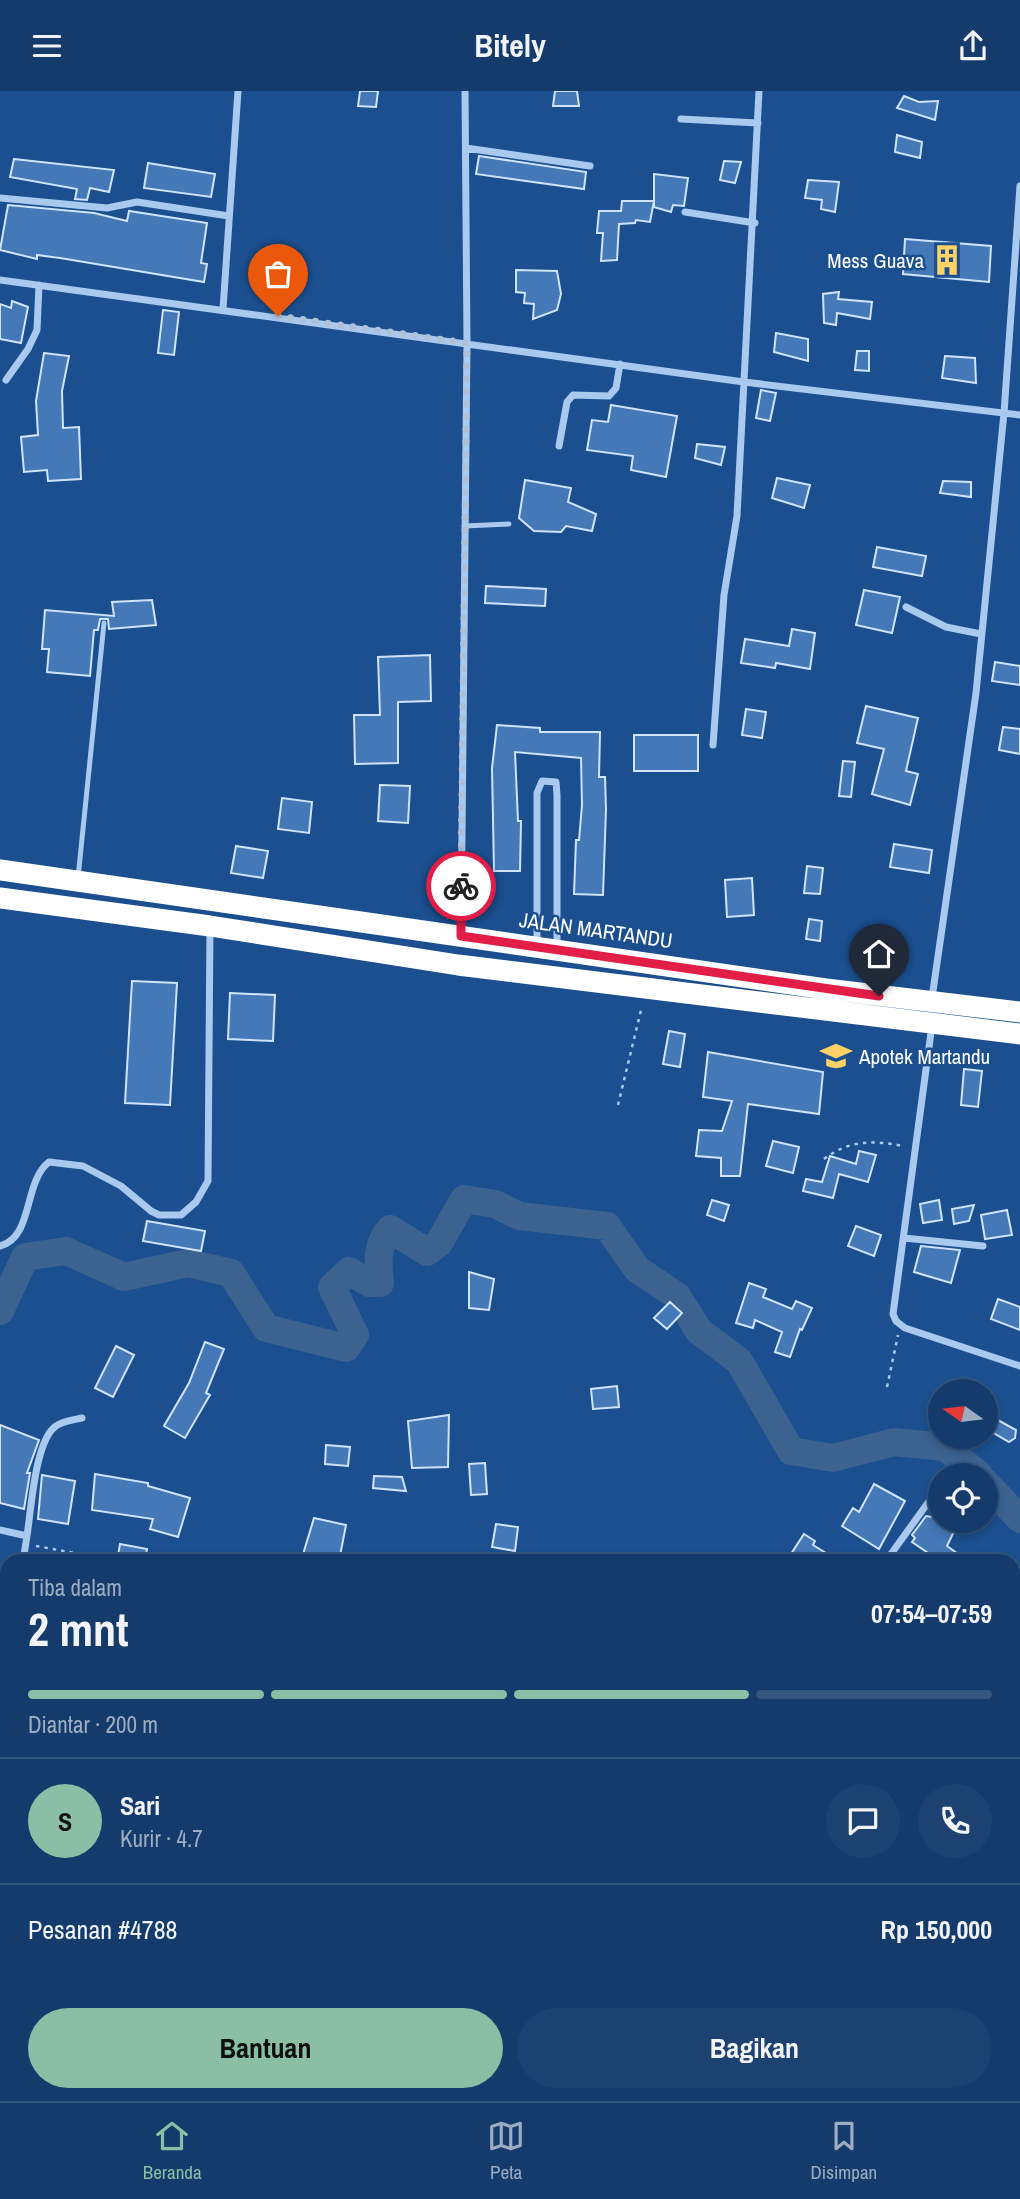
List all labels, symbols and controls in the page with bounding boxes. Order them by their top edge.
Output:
text: Bitely [474,24,546,67]
icon: menu [28,27,66,65]
icon: share [954,27,992,65]
building icon: Mess Guava [930,243,964,277]
pin [248,244,308,316]
place label: Mess Guava [827,246,924,275]
icon: bag [259,255,297,293]
courier [426,851,496,921]
icon: bike [442,867,480,905]
street label: JALAN MARTANDU [518,905,674,955]
pin [849,924,909,996]
icon: home [860,935,898,973]
school or university icon: Apotek Martandu [819,1039,853,1073]
place label: Apotek Martandu [858,1042,990,1071]
north arrow [928,1379,998,1449]
map controls [928,1379,998,1533]
button: locate [928,1463,998,1533]
text: Tiba dalam [28,1572,122,1603]
text: 07:54–07:59 [871,1596,992,1631]
text: 2 mnt [28,1598,129,1660]
text: Diantar · 200 m [28,1709,158,1740]
button: chat [826,1784,900,1858]
button: phone [918,1784,992,1858]
text: Sari [120,1788,160,1823]
text: S [58,1804,72,1839]
text: Kurir · 4.7 [120,1823,203,1854]
text: Pesanan #4788 [28,1912,177,1947]
text: Rp 150,000 [881,1912,992,1947]
button: Bantuan [28,2008,503,2088]
button: Bagikan [517,2008,992,2088]
tab: Beranda [143,2117,202,2185]
tab: Peta [487,2117,525,2185]
tab: Disimpan [811,2117,877,2185]

